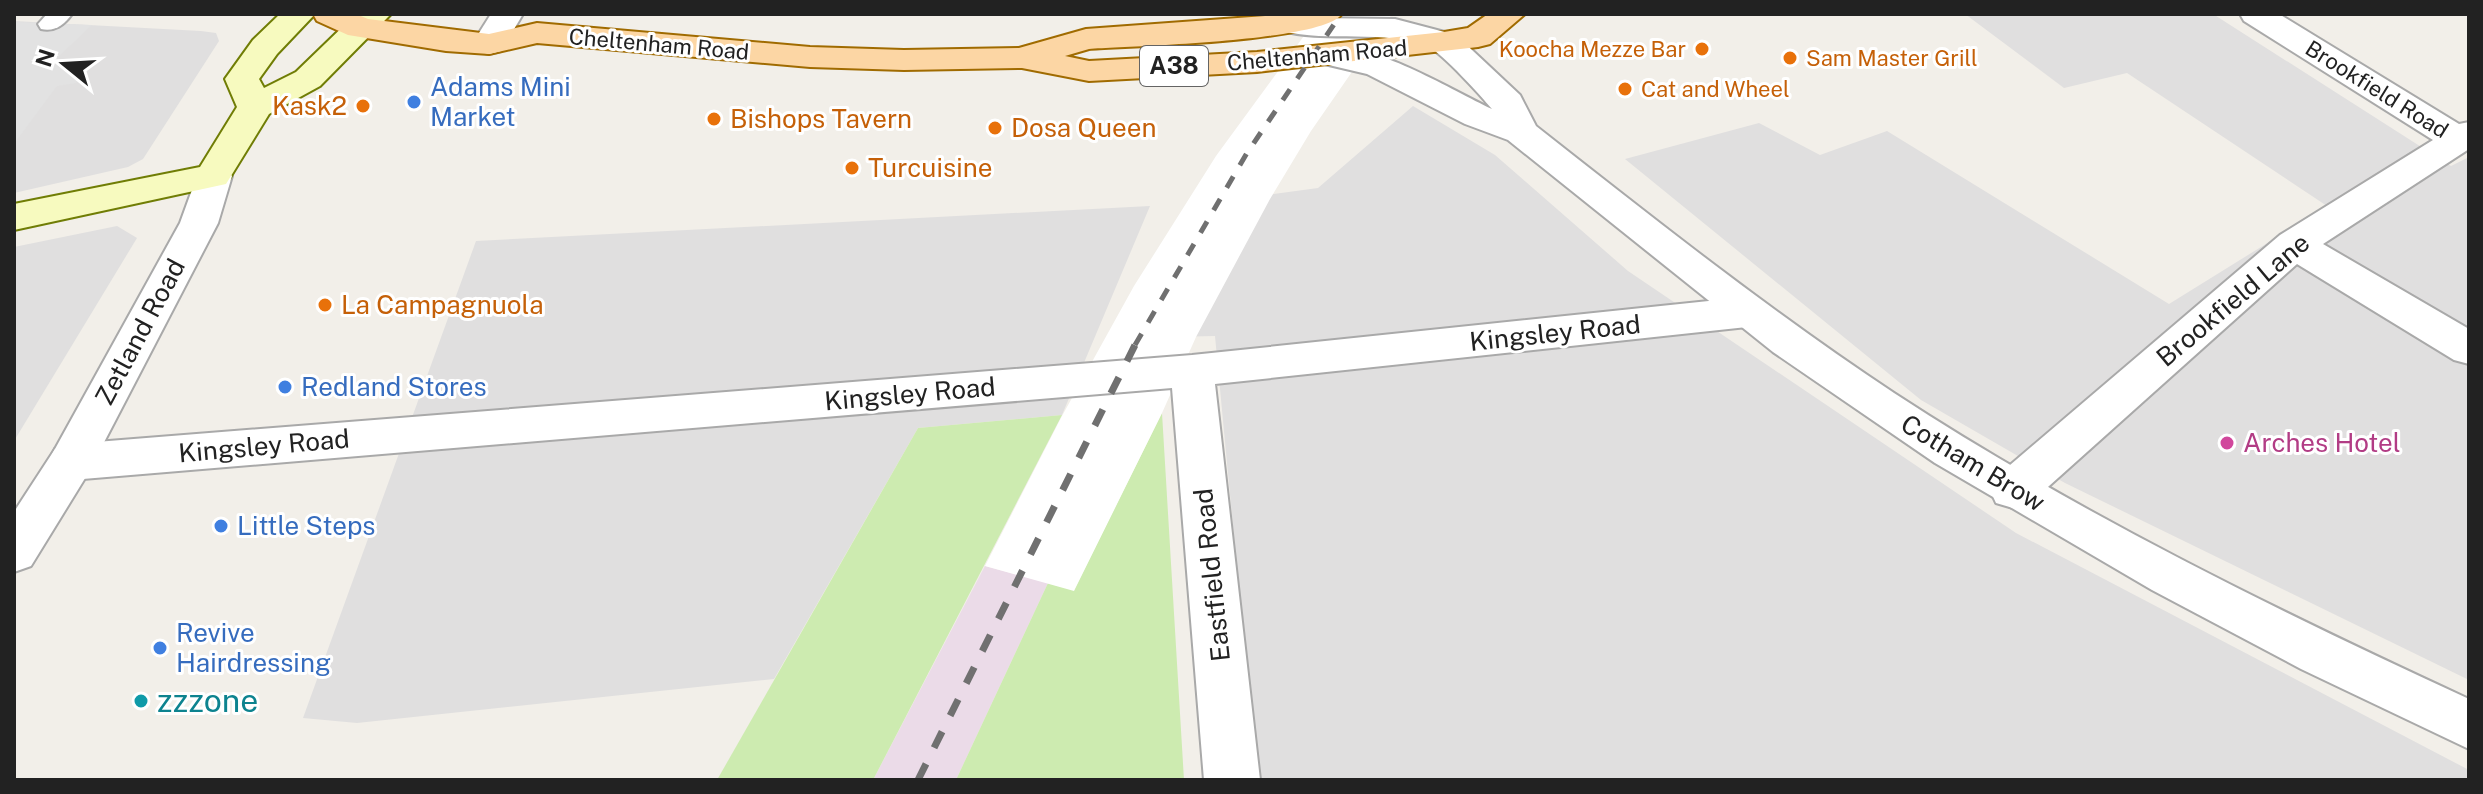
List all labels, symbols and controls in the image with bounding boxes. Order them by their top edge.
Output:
street label: Cheltenham Road [568,23,750,65]
north arrow [24,24,104,104]
street label: Cheltenham Road [1226,34,1408,76]
street label: Brookfield Road [2301,35,2453,143]
place label: Koocha Mezze Bar [1499,36,1686,62]
marker: Koocha Mezze Bar [1693,40,1711,58]
place label: Sam Master Grill [1806,45,1978,71]
text: N [30,46,60,70]
road number: A38 [1140,46,1208,86]
marker: Sam Master Grill [1781,49,1799,67]
place label: Adams Mini Market [430,71,571,132]
place label: Cat and Wheel [1641,76,1790,102]
marker: Cat and Wheel [1616,80,1634,98]
place label: Kask2 [272,90,347,121]
marker: Adams Mini Market [405,93,423,111]
marker: Kask2 [354,97,372,115]
place label: Bishops Tavern [730,103,912,134]
marker: Bishops Tavern [705,110,723,128]
place label: Dosa Queen [1011,112,1157,143]
marker: Dosa Queen [986,119,1004,137]
place label: Turcuisine [868,152,992,183]
marker: Turcuisine [843,159,861,177]
street label: Brookfield Lane [2150,227,2316,373]
street label: Zetland Road [88,253,191,410]
place label: La Campagnuola [341,289,544,320]
marker: La Campagnuola [316,296,334,314]
street label: Kingsley Road [1468,308,1642,357]
place label: Redland Stores [301,371,487,402]
street label: Kingsley Road [823,371,997,416]
marker: Redland Stores [276,378,294,396]
street label: Cotham Brow [1896,407,2051,518]
street label: Kingsley Road [177,423,351,468]
place label: Arches Hotel [2243,427,2401,458]
marker: Arches Hotel [2218,434,2236,452]
street label: Eastfield Road [1187,487,1236,663]
place label: Little Steps [237,510,375,541]
marker: Little Steps [212,517,230,535]
place label: Revive Hairdressing [176,617,331,678]
marker: Revive Hairdressing [151,639,169,657]
place label: zzzone [157,682,258,719]
marker: zzzone [132,692,150,710]

